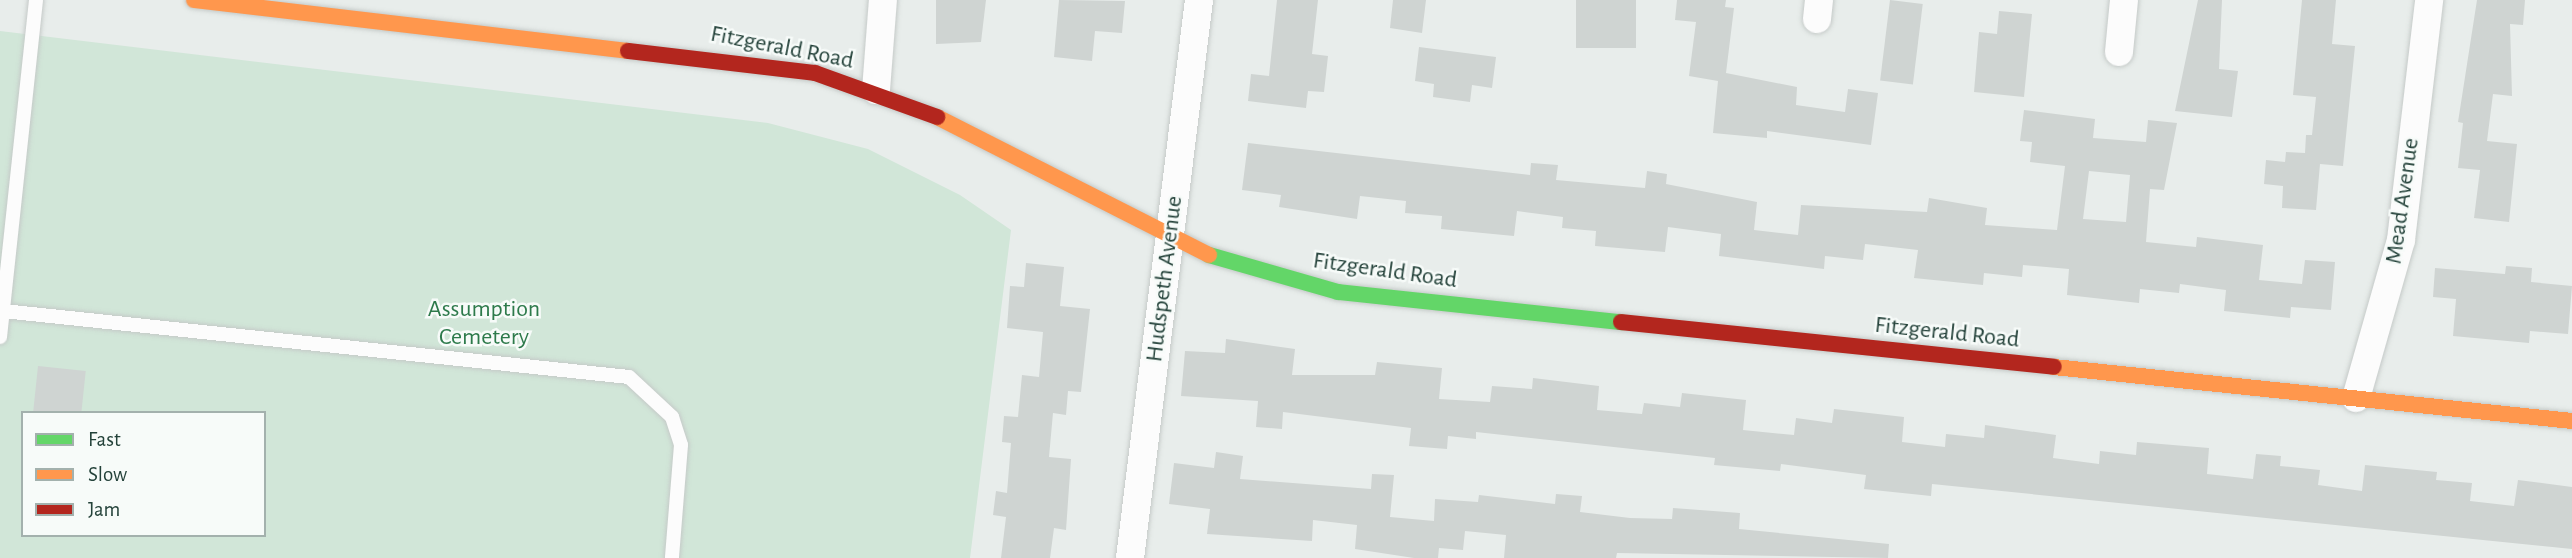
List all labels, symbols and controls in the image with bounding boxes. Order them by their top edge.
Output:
street label: Fitzgerald Road [708,20,856,76]
street label: Mead Avenue [2380,136,2426,266]
street label: Hudspeth Avenue [1141,194,1189,364]
street label: Fitzgerald Road [1311,247,1459,295]
park label: Assumption Cemetery [428,296,540,352]
street label: Fitzgerald Road [1873,311,2021,355]
legend [21,411,266,537]
text: Fast [88,429,121,450]
text: Slow [88,464,127,485]
text: Jam [88,499,120,520]

